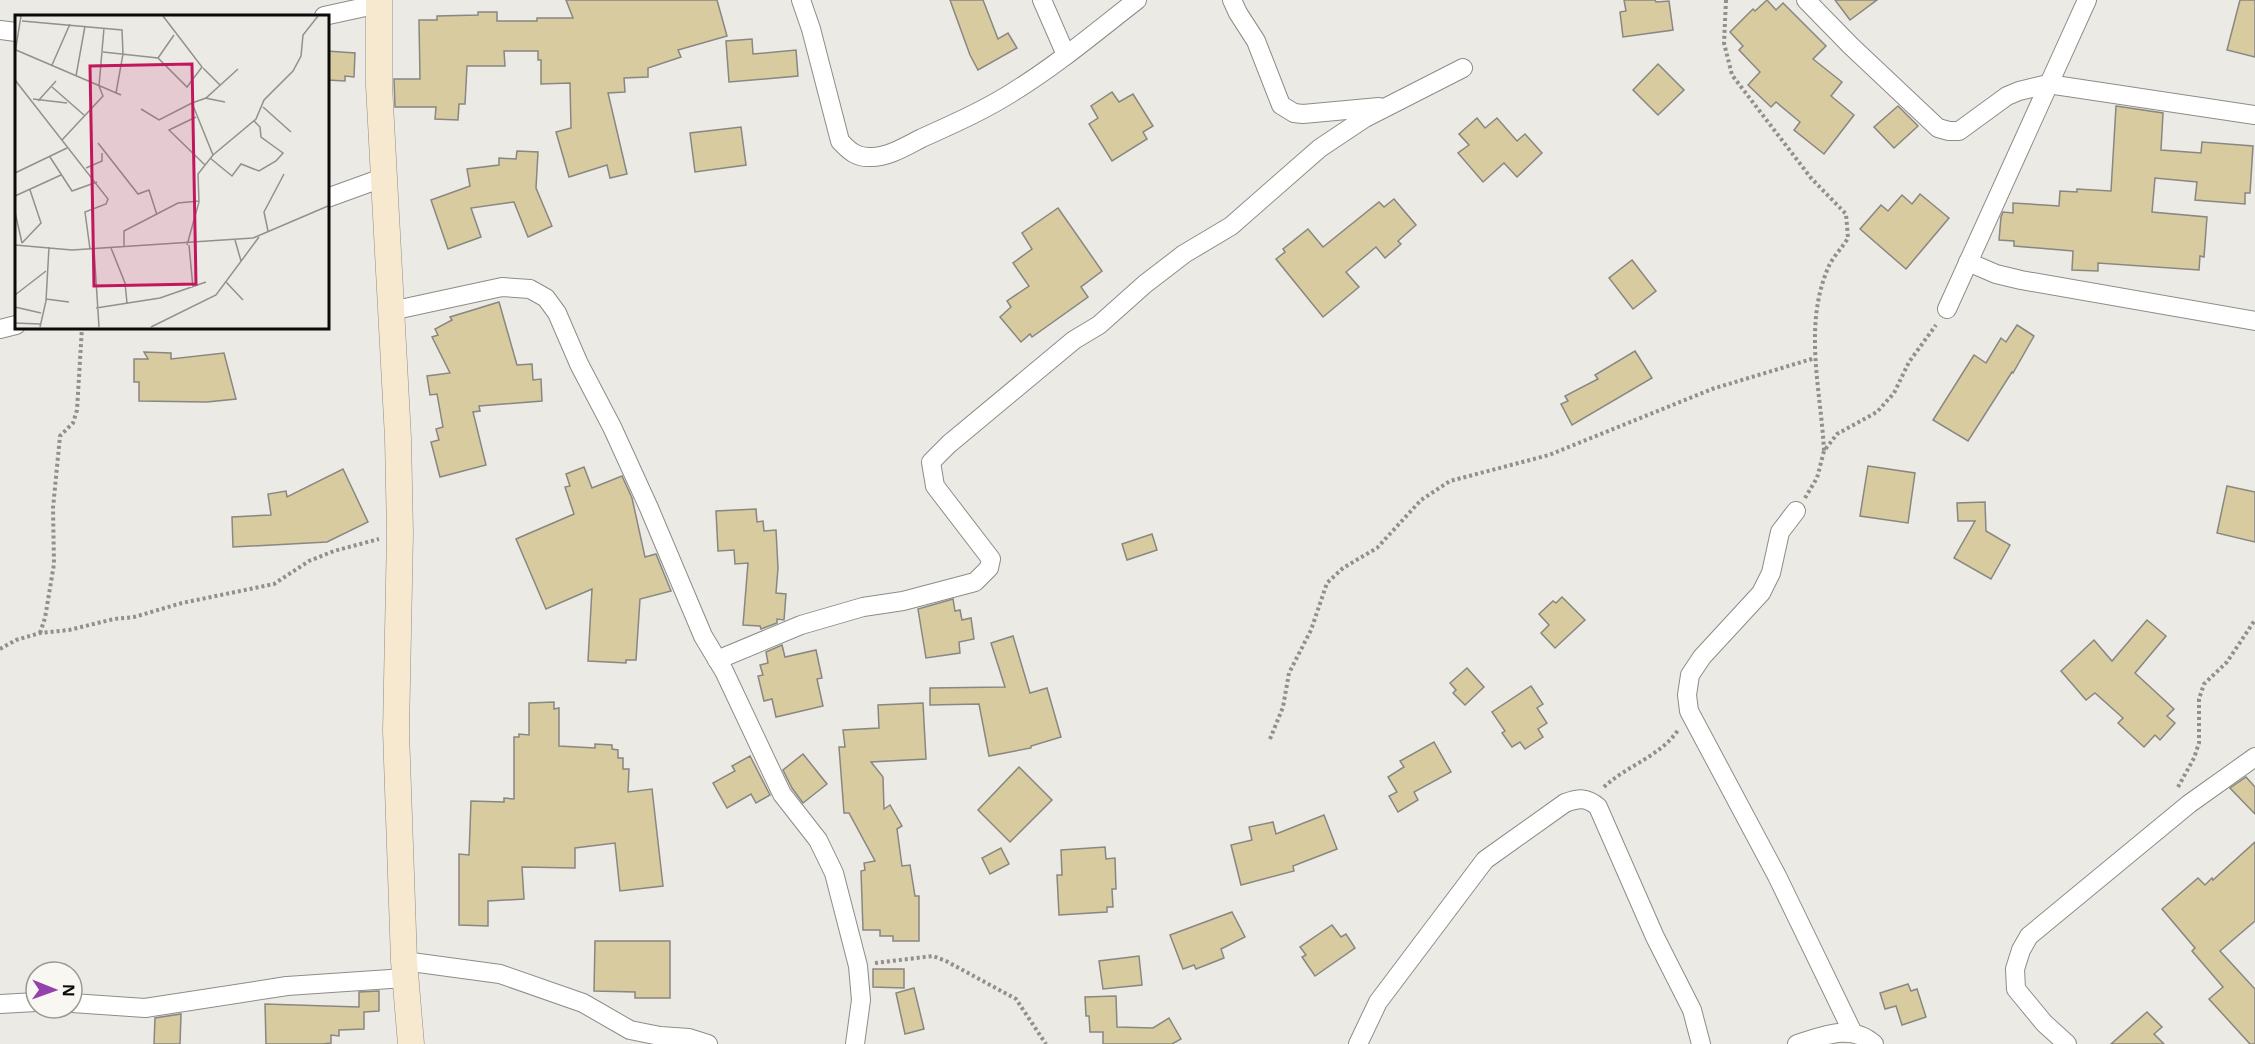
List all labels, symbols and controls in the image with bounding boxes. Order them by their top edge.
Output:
inset map [15,15,328,328]
north arrow [24,960,84,1020]
text: N [58,984,80,997]

